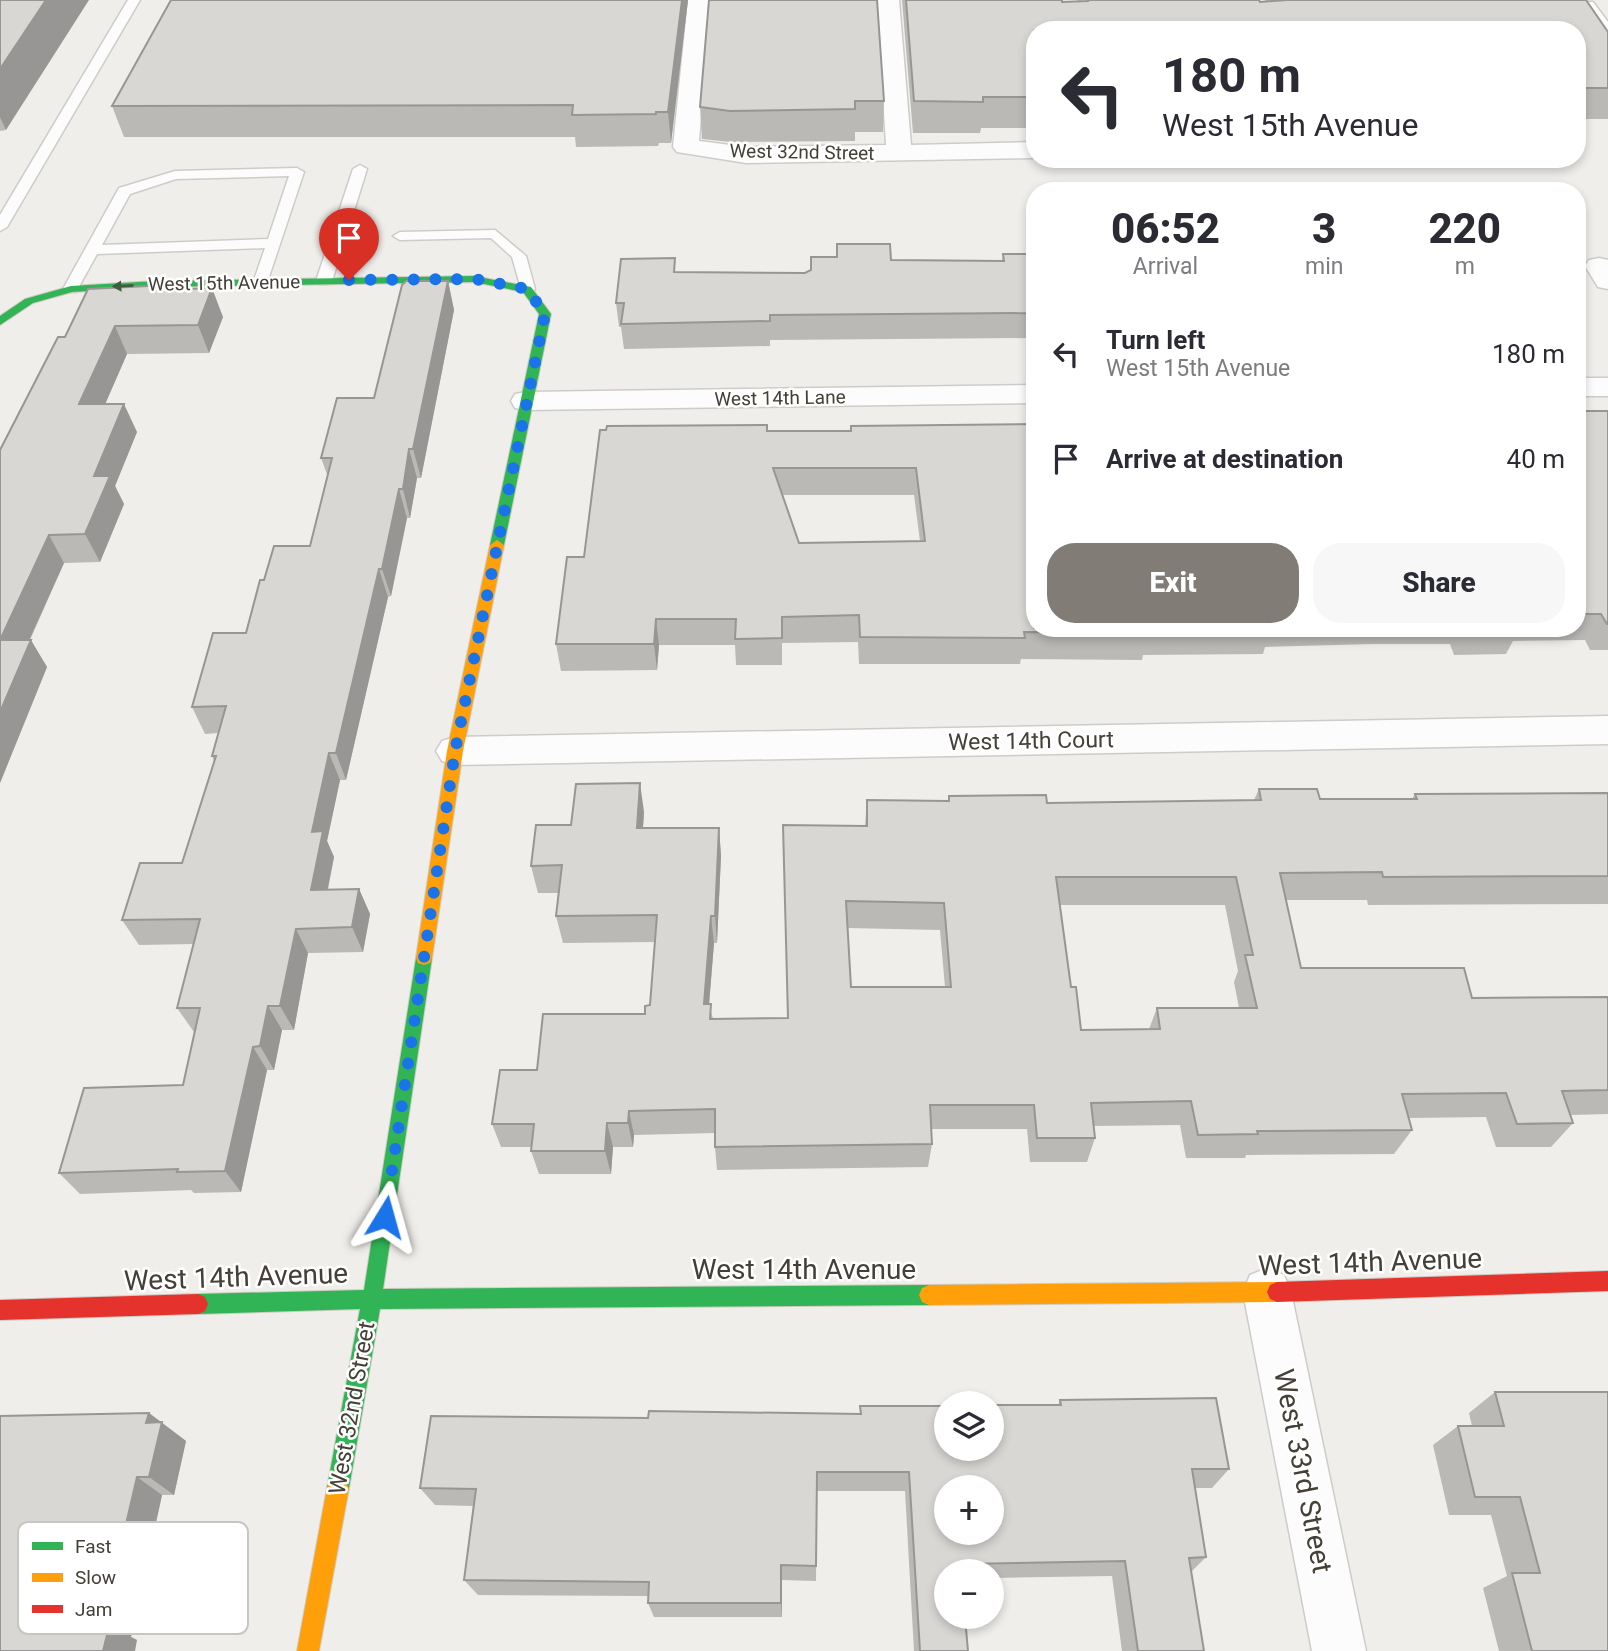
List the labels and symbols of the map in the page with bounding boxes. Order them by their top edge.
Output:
street label: West 32nd Street [729,139,875,165]
pin [319,208,379,280]
street label: West 15th Avenue [148,270,300,296]
one-way arrow [112,281,134,292]
street label: West 14th Lane [714,385,846,411]
street label: West 14th Court [948,726,1114,756]
position arrow [348,1180,422,1254]
street label: West 14th Avenue [1257,1242,1483,1282]
street label: West 14th Avenue [692,1253,916,1286]
street label: West 14th Avenue [123,1257,349,1297]
street label: West 32nd Street [323,1319,381,1497]
street label: West 33rd Street [1267,1366,1339,1576]
legend [18,1522,248,1634]
text: Fast [75,1535,112,1558]
text: Slow [75,1566,116,1589]
text: Jam [75,1598,112,1621]

